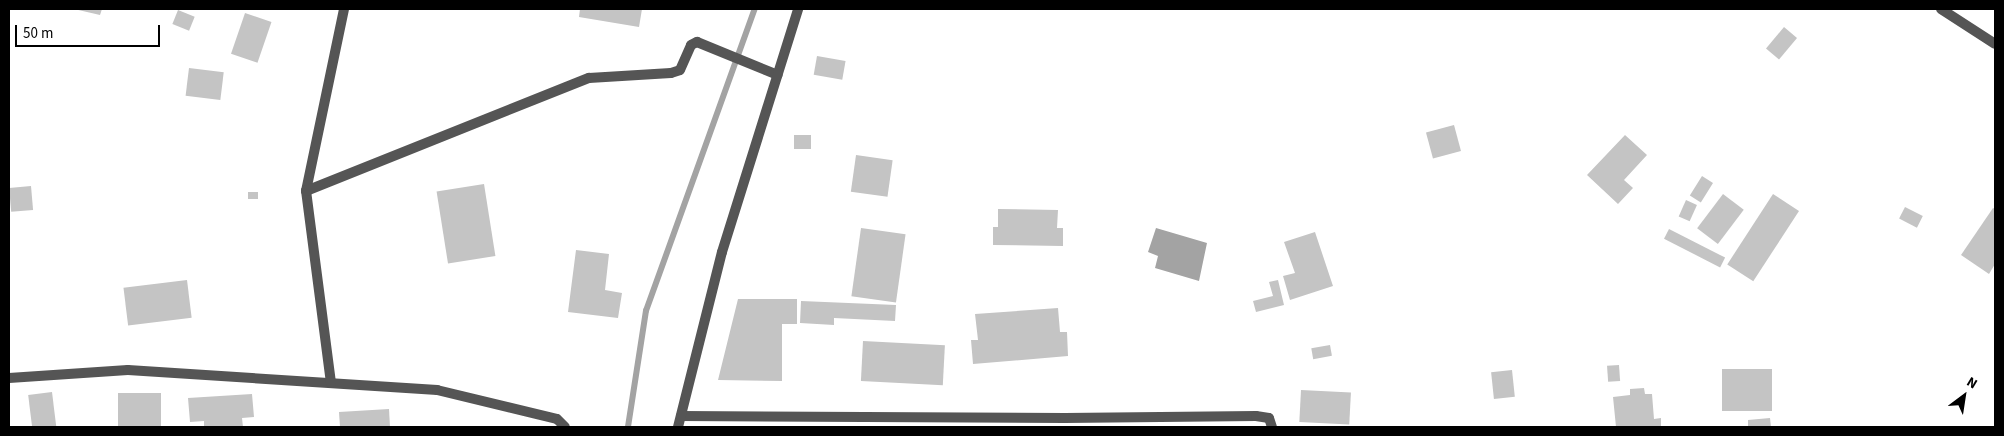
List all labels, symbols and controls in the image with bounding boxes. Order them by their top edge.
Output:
scale bar [18,15,162,47]
text: 50 m [23,23,53,44]
north arrow [1939,371,1989,421]
text: N [1963,372,1981,394]

